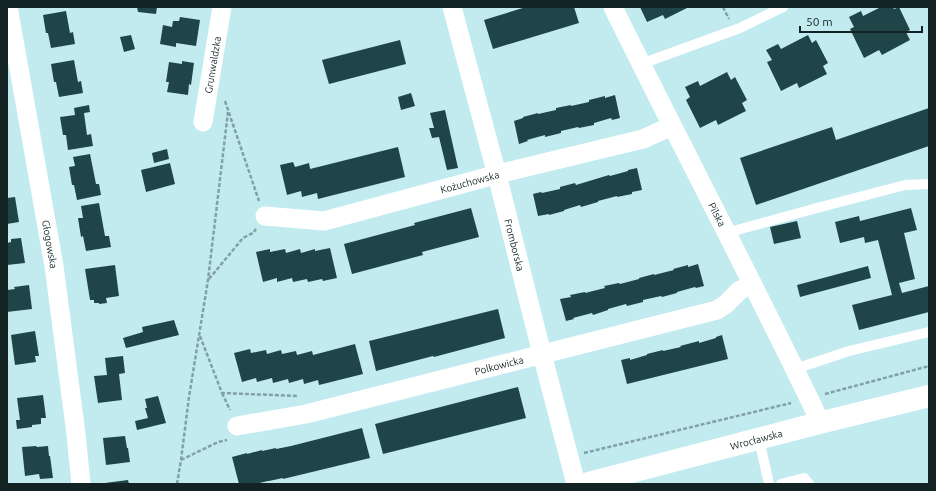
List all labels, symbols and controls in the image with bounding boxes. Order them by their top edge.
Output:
scale bar [800,8,922,34]
text: 50 m [806,15,833,28]
street label: Grunwaldzka [202,35,223,94]
street label: Kożuchowska [439,169,500,195]
street label: Pilska [707,200,728,228]
street label: Fromborska [503,218,526,272]
street label: Głogowska [40,219,60,269]
street label: Polkowicka [473,354,525,377]
street label: Wrocławska [729,427,784,451]

